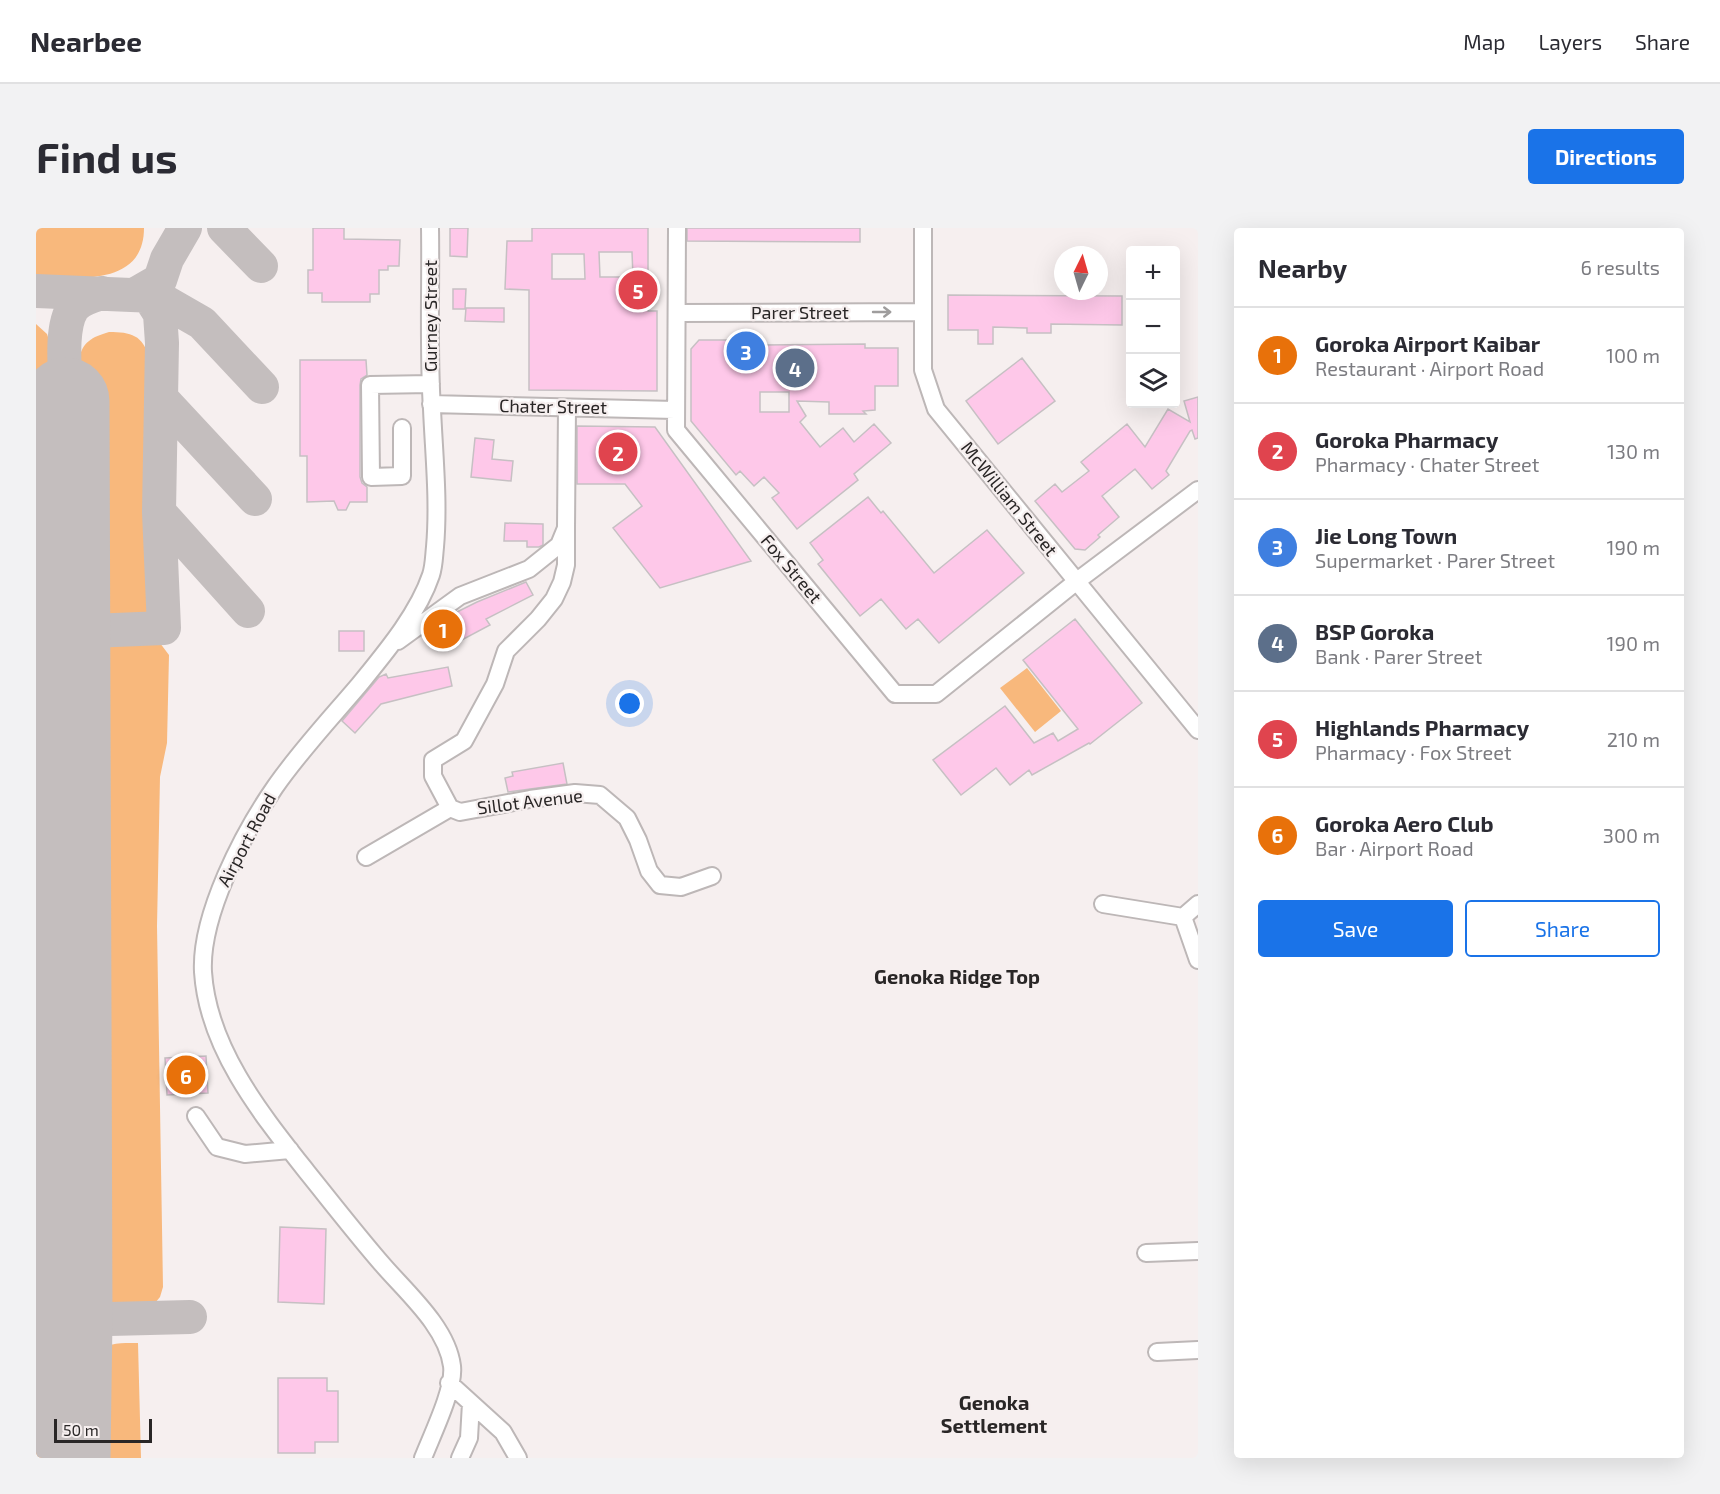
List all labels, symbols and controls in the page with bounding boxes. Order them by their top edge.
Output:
text: Nearbee [30,24,142,58]
text: Map [1463,29,1505,54]
text: Layers [1538,29,1602,54]
text: Share [1635,29,1690,54]
button: Directions [1528,129,1684,184]
text: Find us [36,131,178,181]
north arrow [1054,246,1108,300]
map controls [1126,246,1180,408]
button: + [1126,246,1180,300]
text: Nearby [1258,252,1347,283]
text: 6 results [1580,255,1660,279]
street label: Gurney Street [419,260,441,372]
pin: 5 [618,268,658,312]
button: − [1126,300,1180,354]
street label: Parer Street [751,301,849,323]
one-way arrow [872,306,892,318]
pin: 3 [726,328,766,374]
text: Goroka Airport Kaibar [1315,330,1540,356]
text: 1 [1273,343,1282,367]
text: 100 m [1606,343,1660,367]
pin: 4 [776,346,814,390]
button: layers [1126,354,1180,408]
text: Restaurant · Airport Road [1315,356,1544,380]
street label: Chater Street [499,394,607,418]
text: Goroka Pharmacy [1315,426,1498,452]
pin: 2 [598,430,638,474]
street label: McWilliam Street [957,437,1063,560]
text: 2 [1272,439,1283,463]
text: 130 m [1607,439,1660,463]
text: Pharmacy · Chater Street [1315,452,1539,476]
text: Jie Long Town [1315,522,1457,548]
street label: Fox Street [757,530,827,607]
text: 3 [1272,535,1283,559]
text: 190 m [1607,535,1660,559]
text: Supermarket · Parer Street [1315,548,1555,572]
pin: 1 [424,606,462,652]
text: BSP Goroka [1315,618,1434,644]
text: 4 [1271,631,1284,655]
text: 190 m [1607,631,1660,655]
text: Bank · Parer Street [1315,644,1482,668]
your location [615,689,644,718]
text: Highlands Pharmacy [1315,714,1529,740]
text: 5 [1272,727,1283,751]
text: 210 m [1607,727,1660,751]
text: Pharmacy · Fox Street [1315,740,1512,764]
street label: Sillot Avenue [476,784,584,818]
street label: Airport Road [212,789,280,890]
text: Goroka Aero Club [1315,810,1493,836]
text: 6 [1272,823,1283,847]
text: 300 m [1603,823,1660,847]
text: Bar · Airport Road [1315,836,1474,860]
button: Save [1258,900,1453,957]
button: Share [1465,900,1660,957]
district label: Genoka Ridge Top [874,964,1040,988]
pin: 6 [166,1052,206,1098]
district label: Genoka Settlement [941,1390,1047,1437]
scale bar [54,1416,152,1444]
text: 50 m [63,1420,99,1439]

